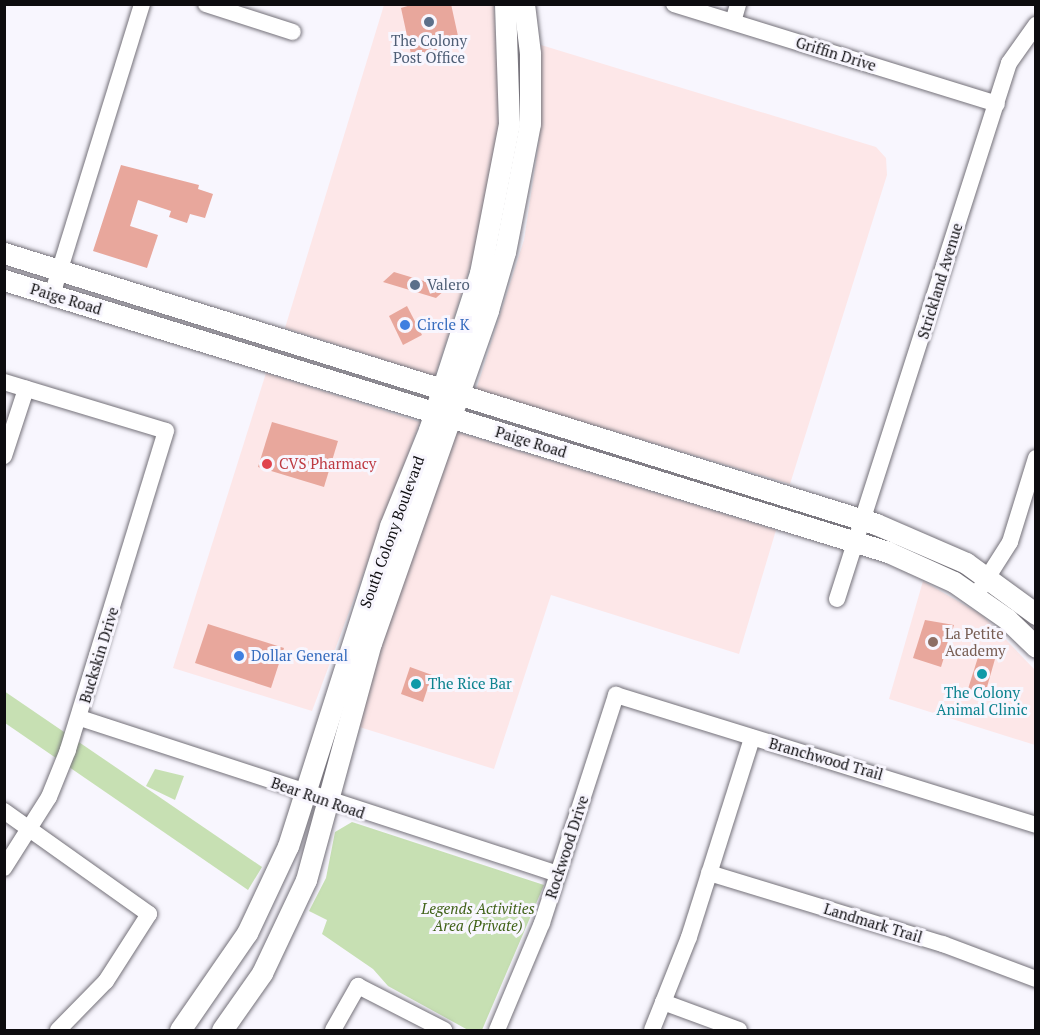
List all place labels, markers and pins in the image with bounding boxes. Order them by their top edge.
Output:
marker: The Colony Post Office [422,15,436,29]
place label: The Colony Post Office [391,31,467,66]
place label: Valero [427,276,470,294]
marker: Valero [408,278,422,292]
place label: Circle K [417,316,469,334]
marker: Circle K [398,318,412,332]
place label: CVS Pharmacy [279,455,376,473]
marker: CVS Pharmacy [260,457,274,471]
place label: La Petite Academy [945,624,1006,659]
marker: La Petite Academy [926,635,940,649]
place label: Dollar General [251,647,348,665]
marker: Dollar General [232,649,246,663]
marker: The Colony Animal Clinic [975,667,989,681]
place label: The Rice Bar [428,675,512,693]
marker: The Rice Bar [409,677,423,691]
place label: The Colony Animal Clinic [936,683,1028,718]

